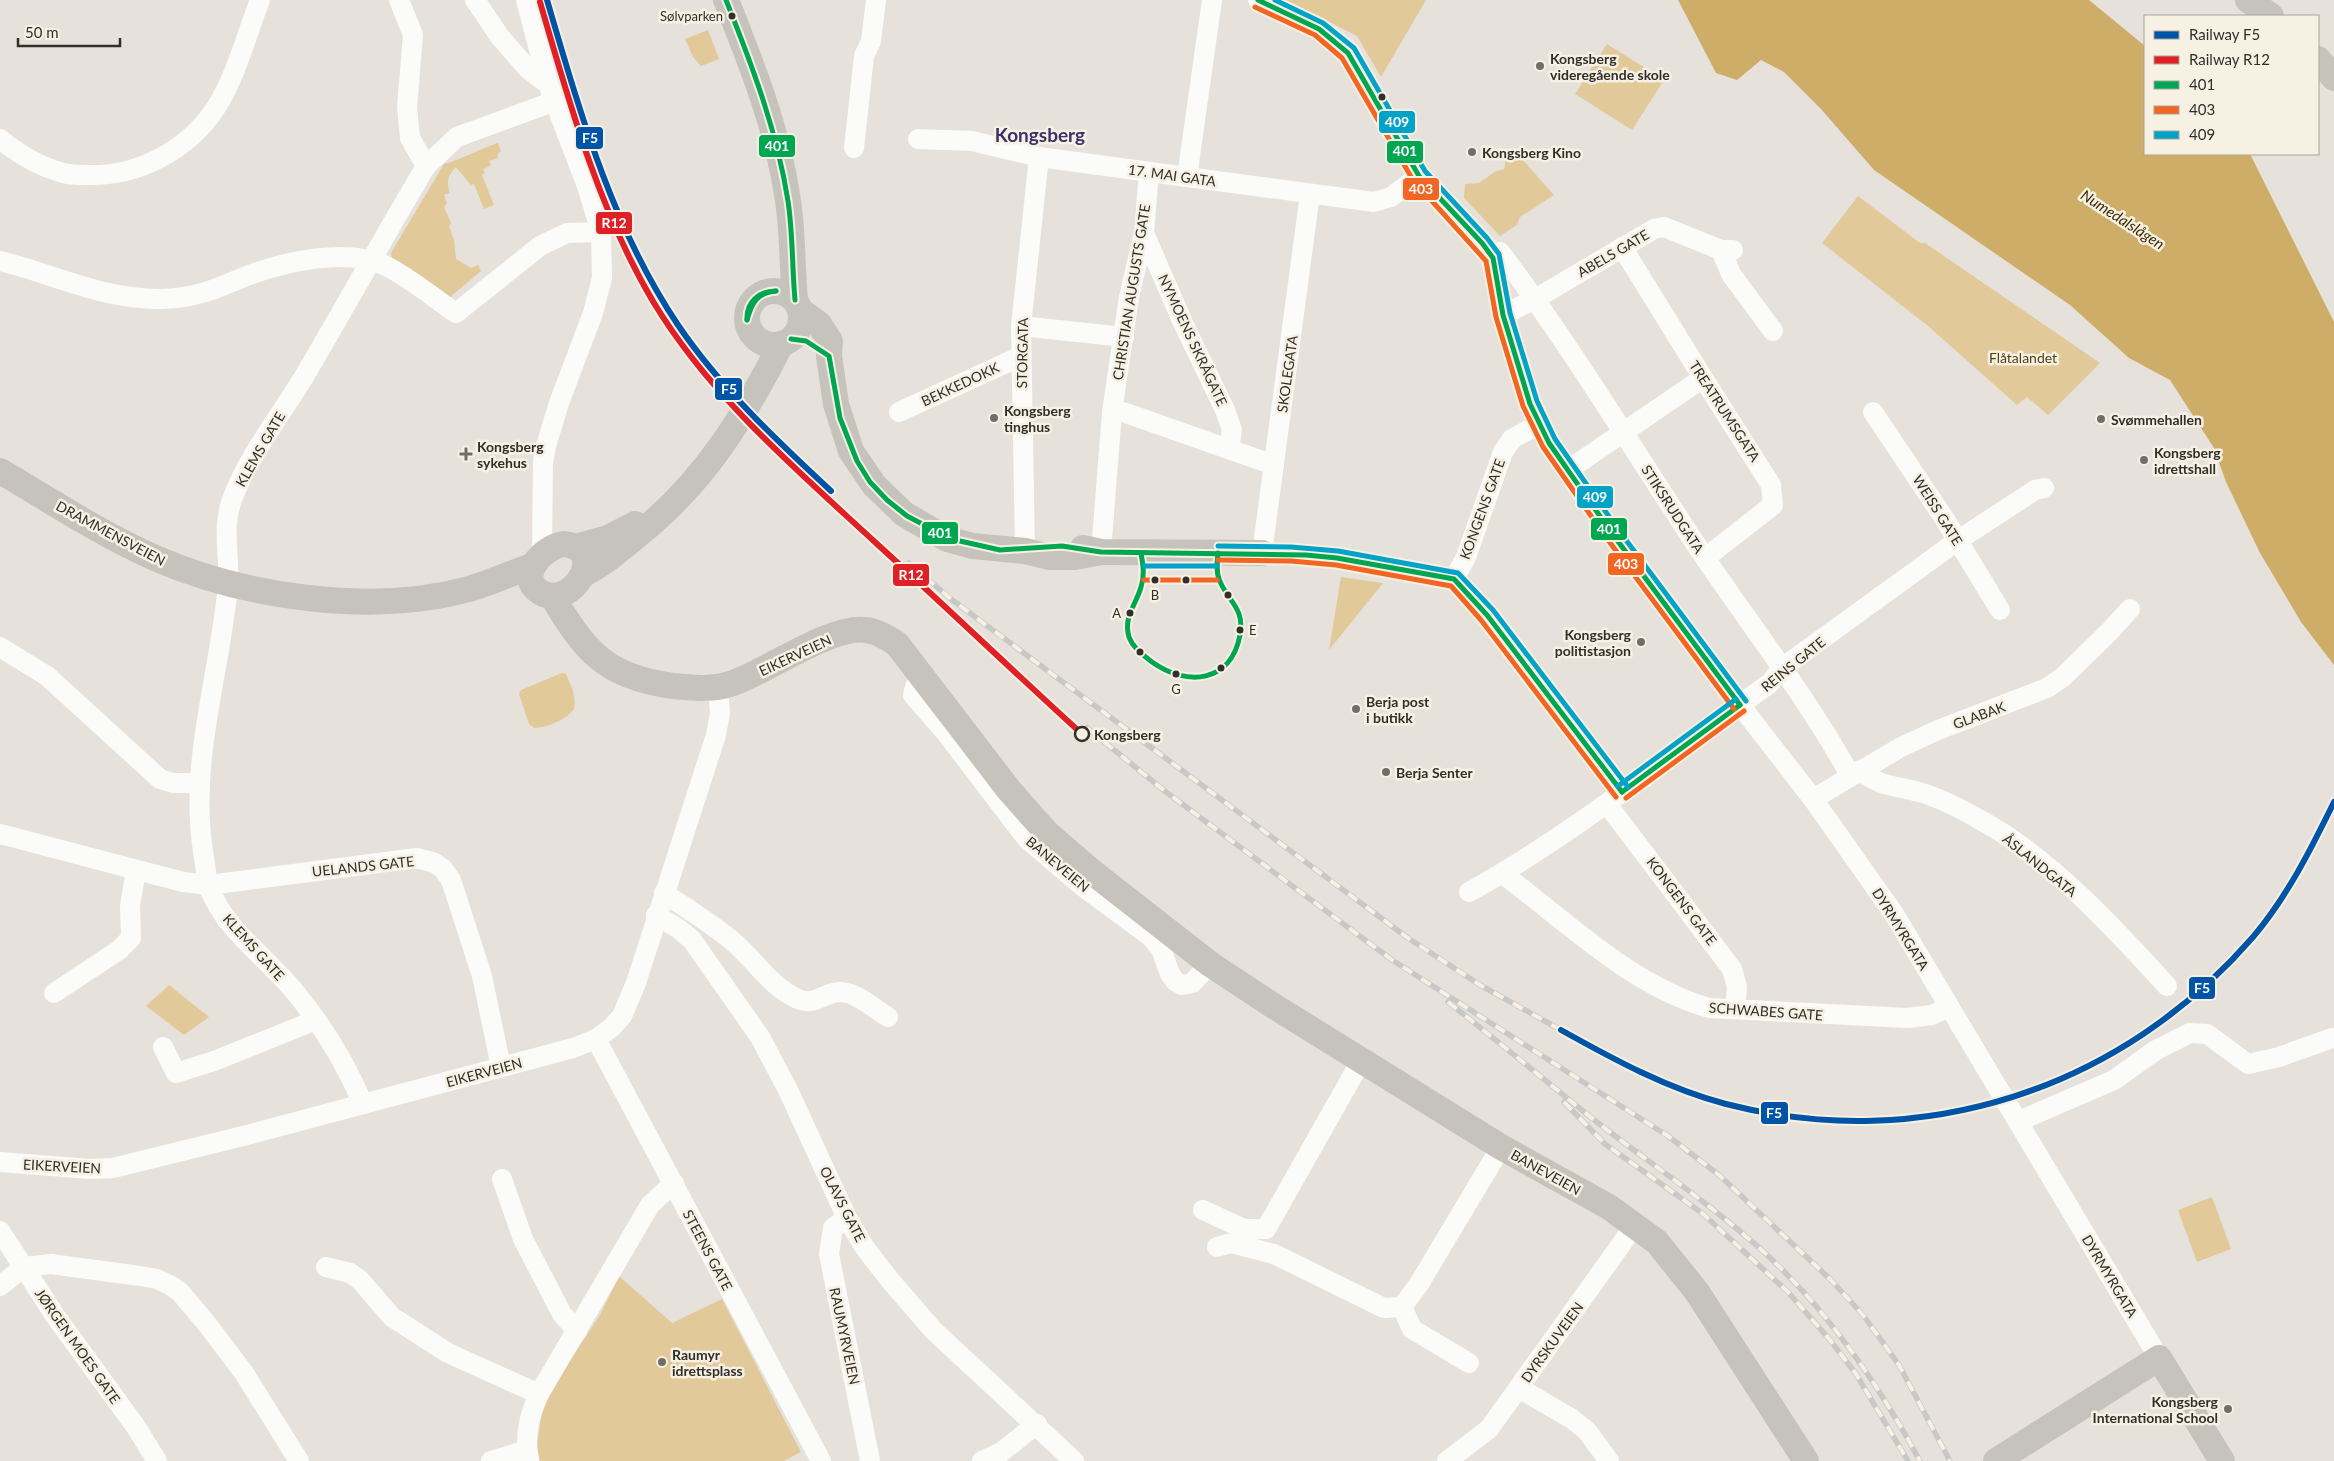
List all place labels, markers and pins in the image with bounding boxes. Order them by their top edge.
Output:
place label: Sølvparken [660,8,723,24]
marker: Sølvparken [727,11,737,21]
place label: Kongsberg videregående skole [1550,50,1670,83]
marker: Kongsberg videregående skole [1534,60,1546,72]
unlabelled marker [1377,92,1387,102]
place label: Kongsberg Kino [1482,144,1581,161]
marker: Kongsberg Kino [1466,146,1478,158]
place label: Kongsberg tinghus [1004,402,1071,435]
place label: Svømmehallen [2111,411,2202,428]
marker: Kongsberg tinghus [988,412,1000,424]
marker: Svømmehallen [2095,413,2107,425]
place label: Kongsberg sykehus [477,438,544,471]
place label: Kongsberg idrettshall [2154,444,2221,477]
marker: Kongsberg sykehus [459,447,473,461]
marker: Kongsberg idrettshall [2138,454,2150,466]
marker: B [1150,575,1160,585]
unlabelled marker [1181,575,1191,585]
place label: B [1151,587,1159,603]
unlabelled marker [1223,590,1233,600]
place label: A [1112,605,1121,621]
marker: A [1125,608,1135,618]
place label: E [1249,622,1257,638]
marker: E [1235,625,1245,635]
place label: Kongsberg politistasjon [1555,626,1632,659]
marker: Kongsberg politistasjon [1635,636,1647,648]
unlabelled marker [1135,647,1145,657]
unlabelled marker [1216,663,1226,673]
marker: G [1171,669,1181,679]
place label: G [1171,681,1181,697]
place label: Berja post i butikk [1366,693,1430,726]
marker: Berja post i butikk [1350,703,1362,715]
marker: Kongsberg [1074,726,1090,742]
place label: Kongsberg [1094,726,1161,743]
place label: Berja Senter [1396,764,1473,781]
marker: Berja Senter [1380,766,1392,778]
place label: Raumyr idrettsplass [672,1346,743,1379]
marker: Raumyr idrettsplass [656,1356,668,1368]
place label: Kongsberg International School [2093,1393,2219,1426]
marker: Kongsberg International School [2222,1403,2234,1415]

